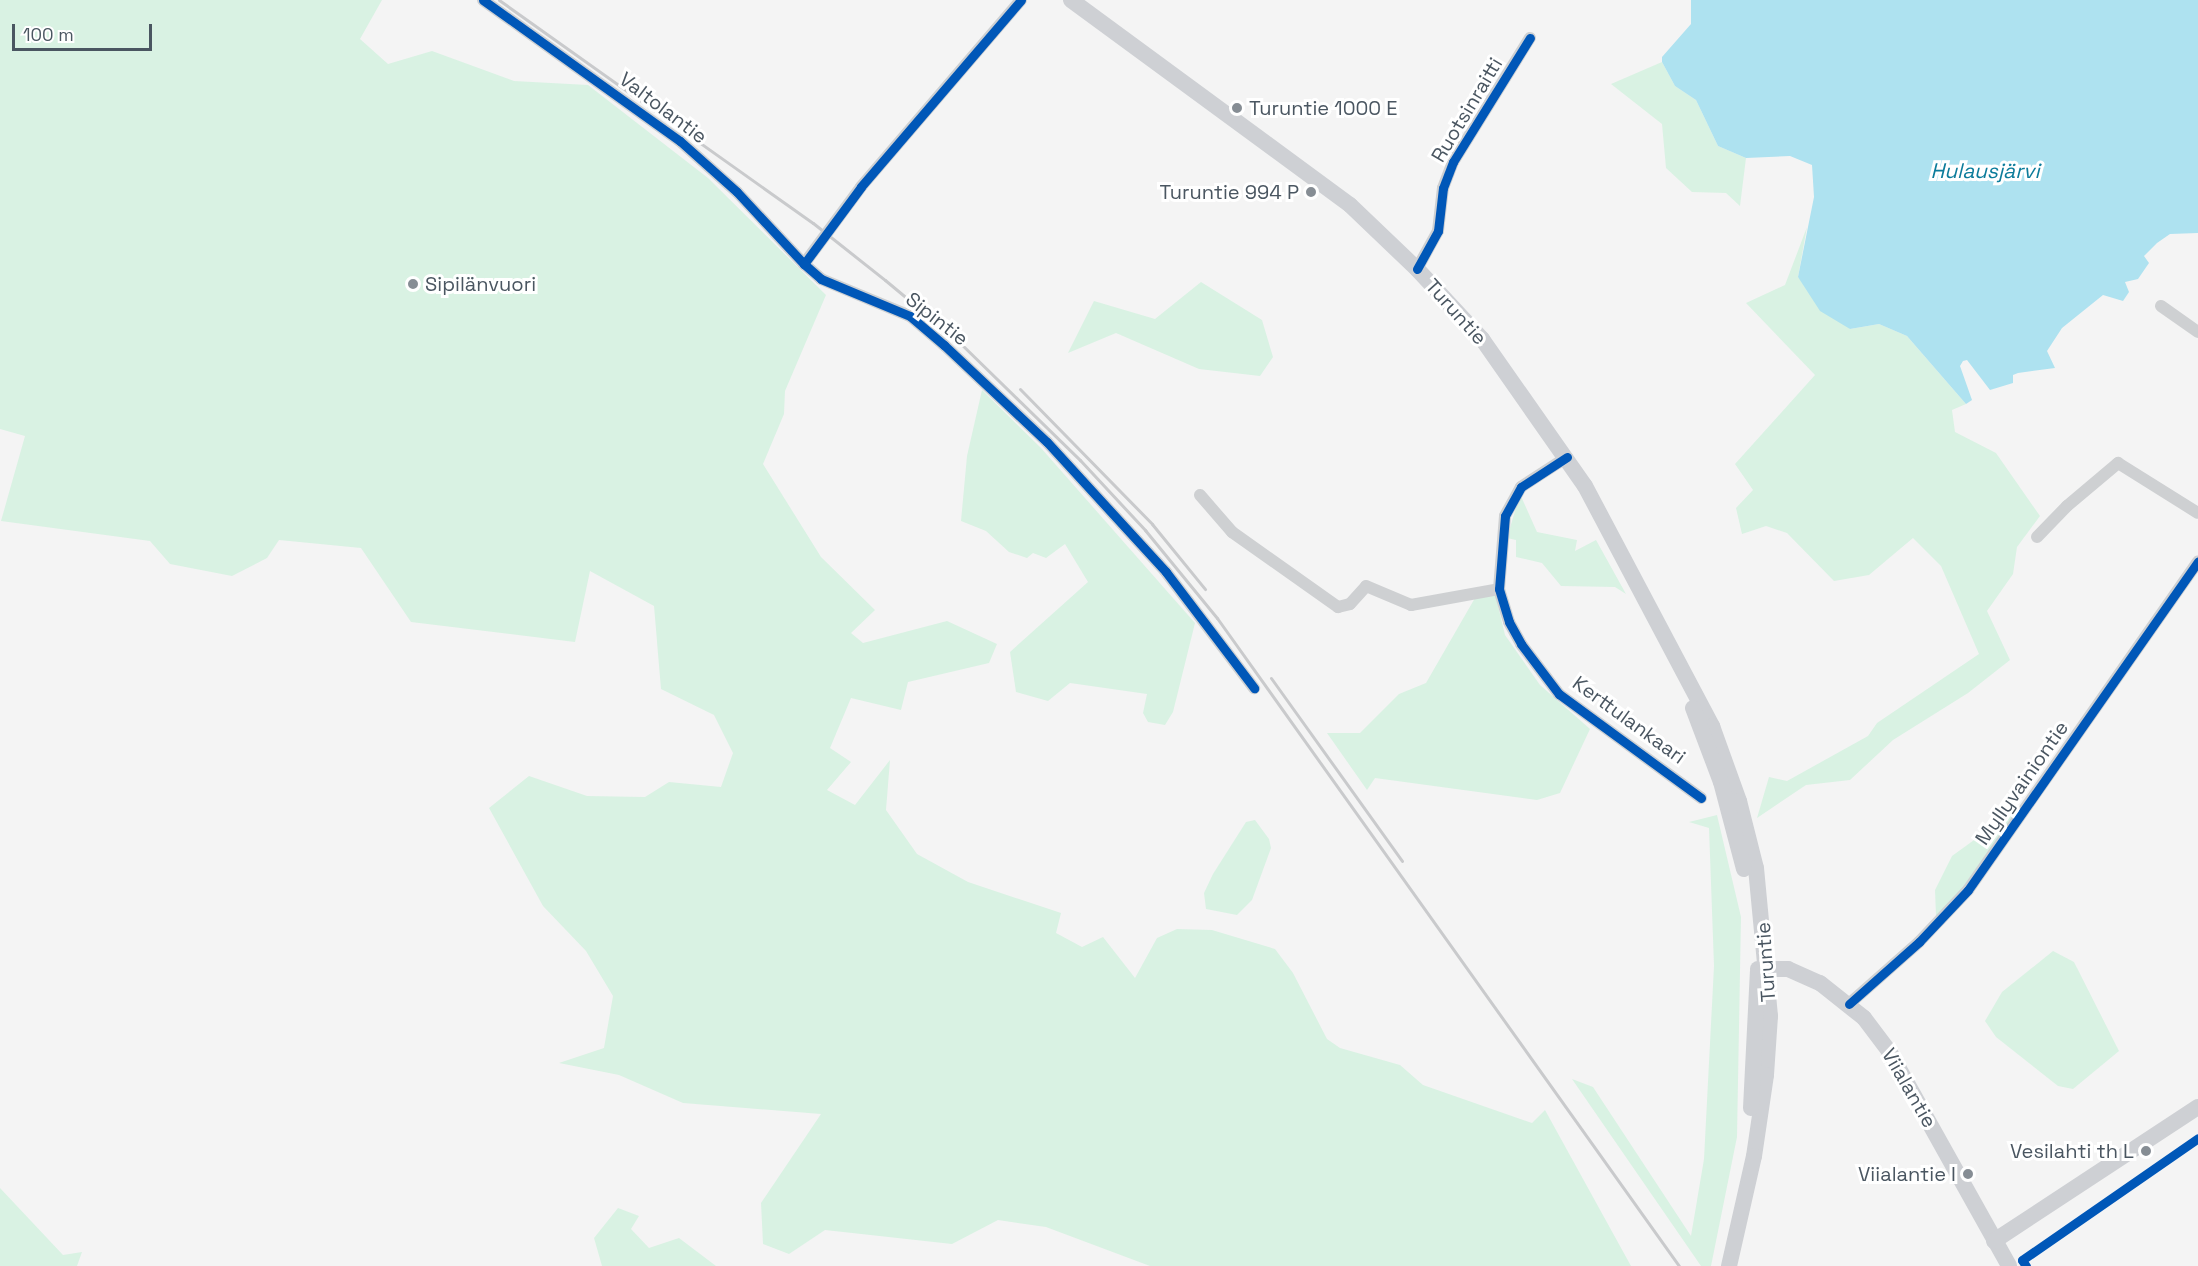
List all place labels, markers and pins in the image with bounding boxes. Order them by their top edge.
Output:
place label: Turuntie 1000 E [1249,96,1398,120]
marker: Turuntie 1000 E [1230,101,1244,115]
place label: Turuntie 994 P [1160,180,1299,204]
marker: Turuntie 994 P [1304,185,1318,199]
place label: Sipilänvuori [425,272,536,296]
marker: Sipilänvuori [406,277,420,291]
place label: Vesilahti th L [2010,1139,2134,1163]
marker: Vesilahti th L [2139,1144,2153,1158]
place label: Viialantie I [1858,1162,1956,1186]
marker: Viialantie I [1961,1167,1975,1181]

